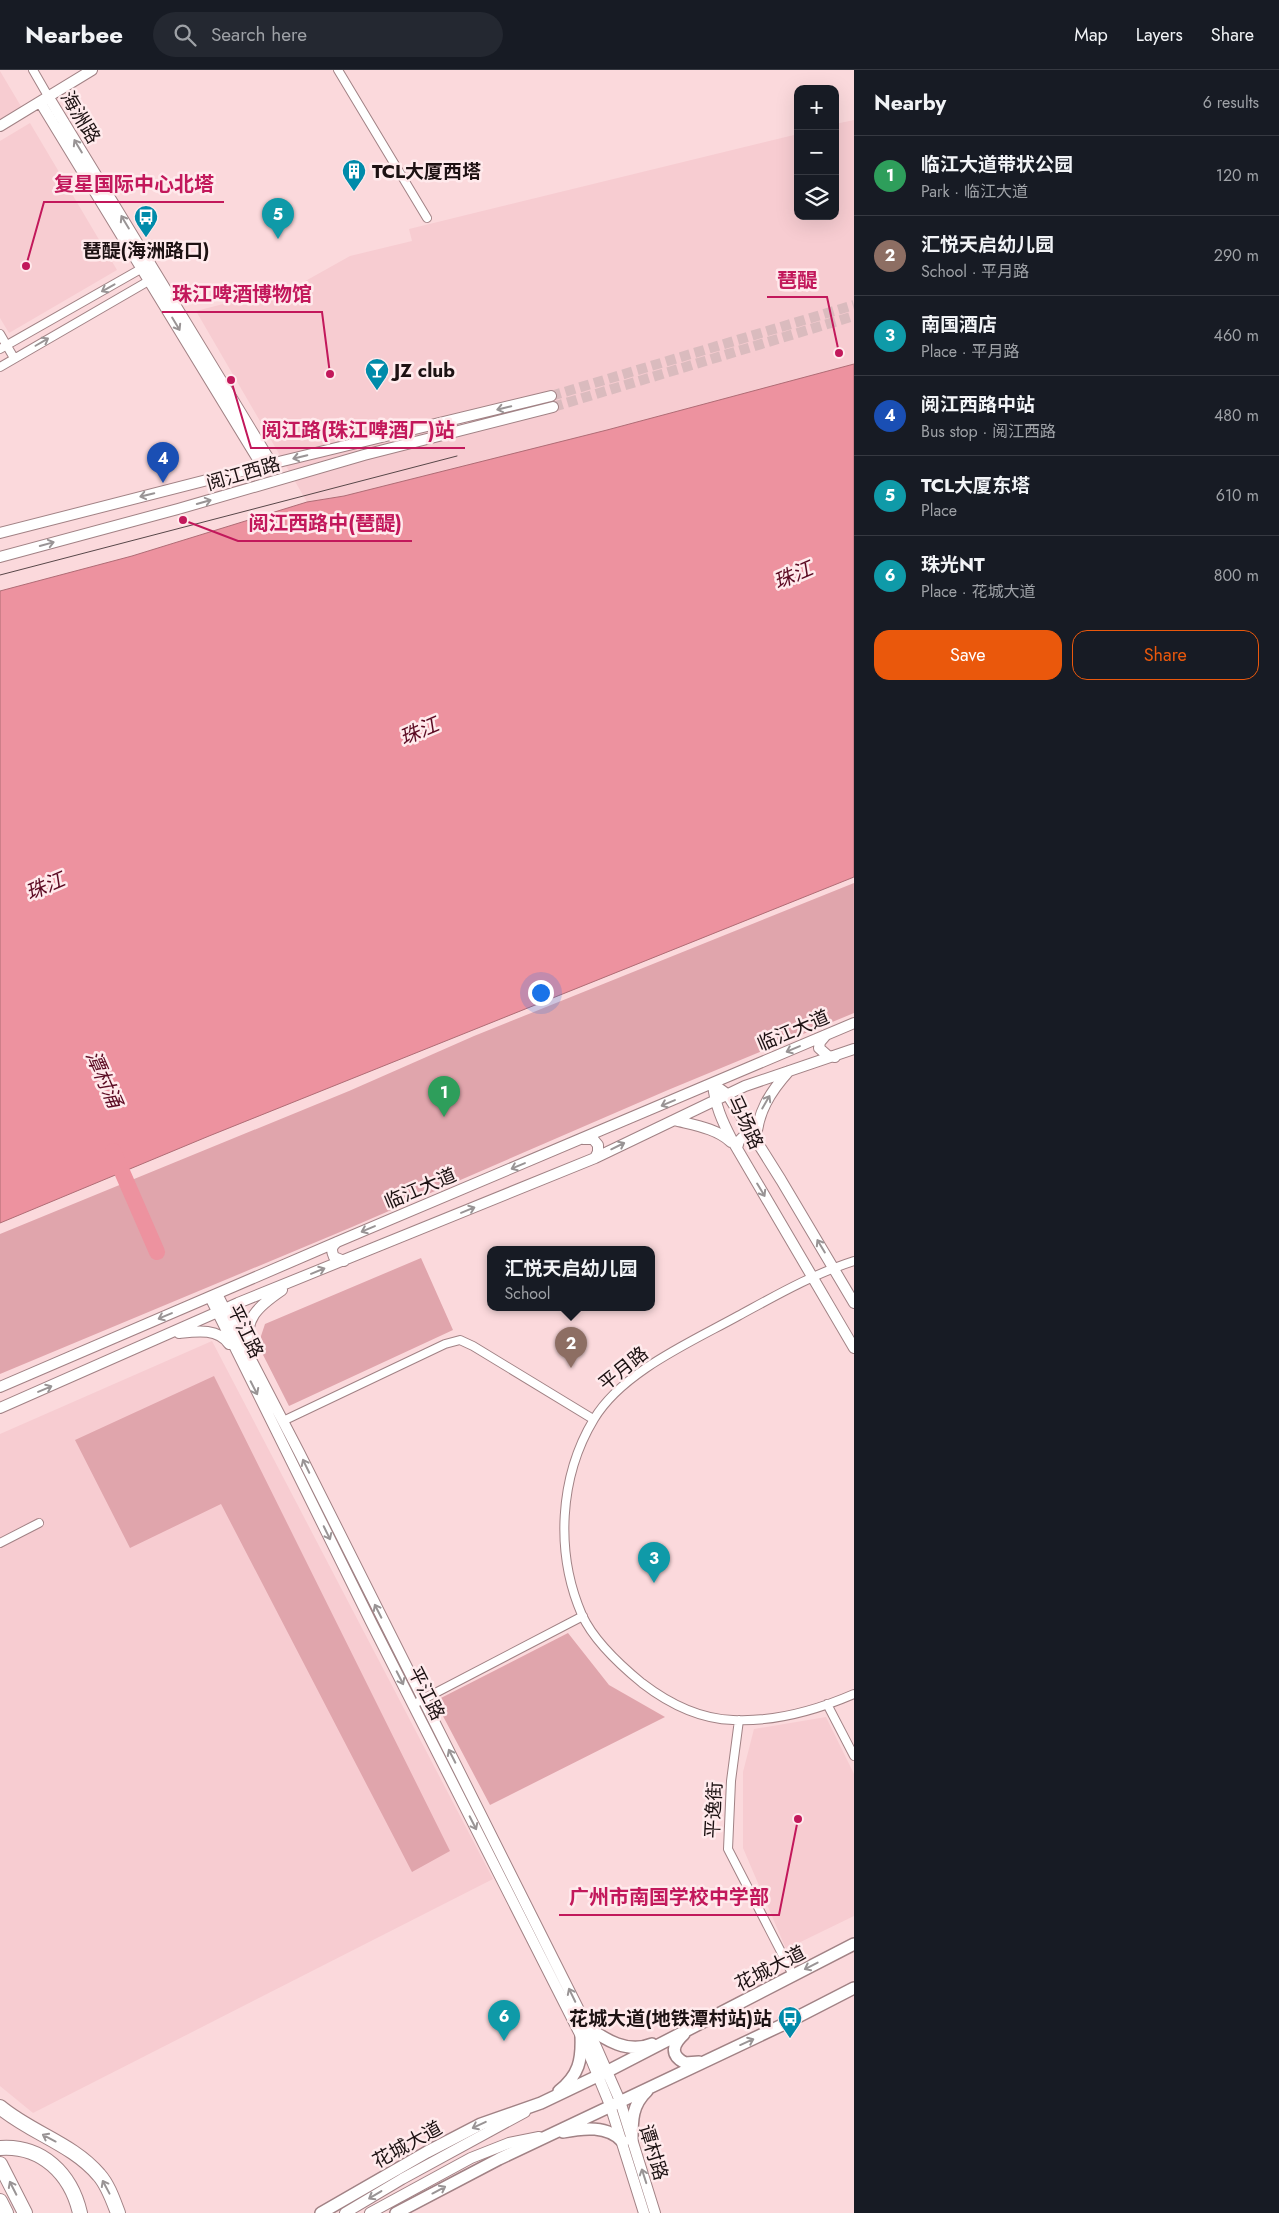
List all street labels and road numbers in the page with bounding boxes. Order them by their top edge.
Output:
street label: 海洲路 [54,86,107,149]
street label: 阅江西路 [203,450,283,497]
street label: 临江大道 [753,1003,833,1058]
street label: 马场路 [721,1091,770,1154]
street label: 临江大道 [380,1161,460,1216]
street label: 平江路 [221,1300,270,1363]
street label: 平月路 [593,1340,654,1397]
street label: 平江路 [402,1662,452,1725]
street label: 平逸街 [699,1781,728,1839]
street label: 花城大道 [730,1939,810,1998]
street label: 花城大道 [367,2114,447,2175]
street label: 谭村路 [632,2121,675,2183]

